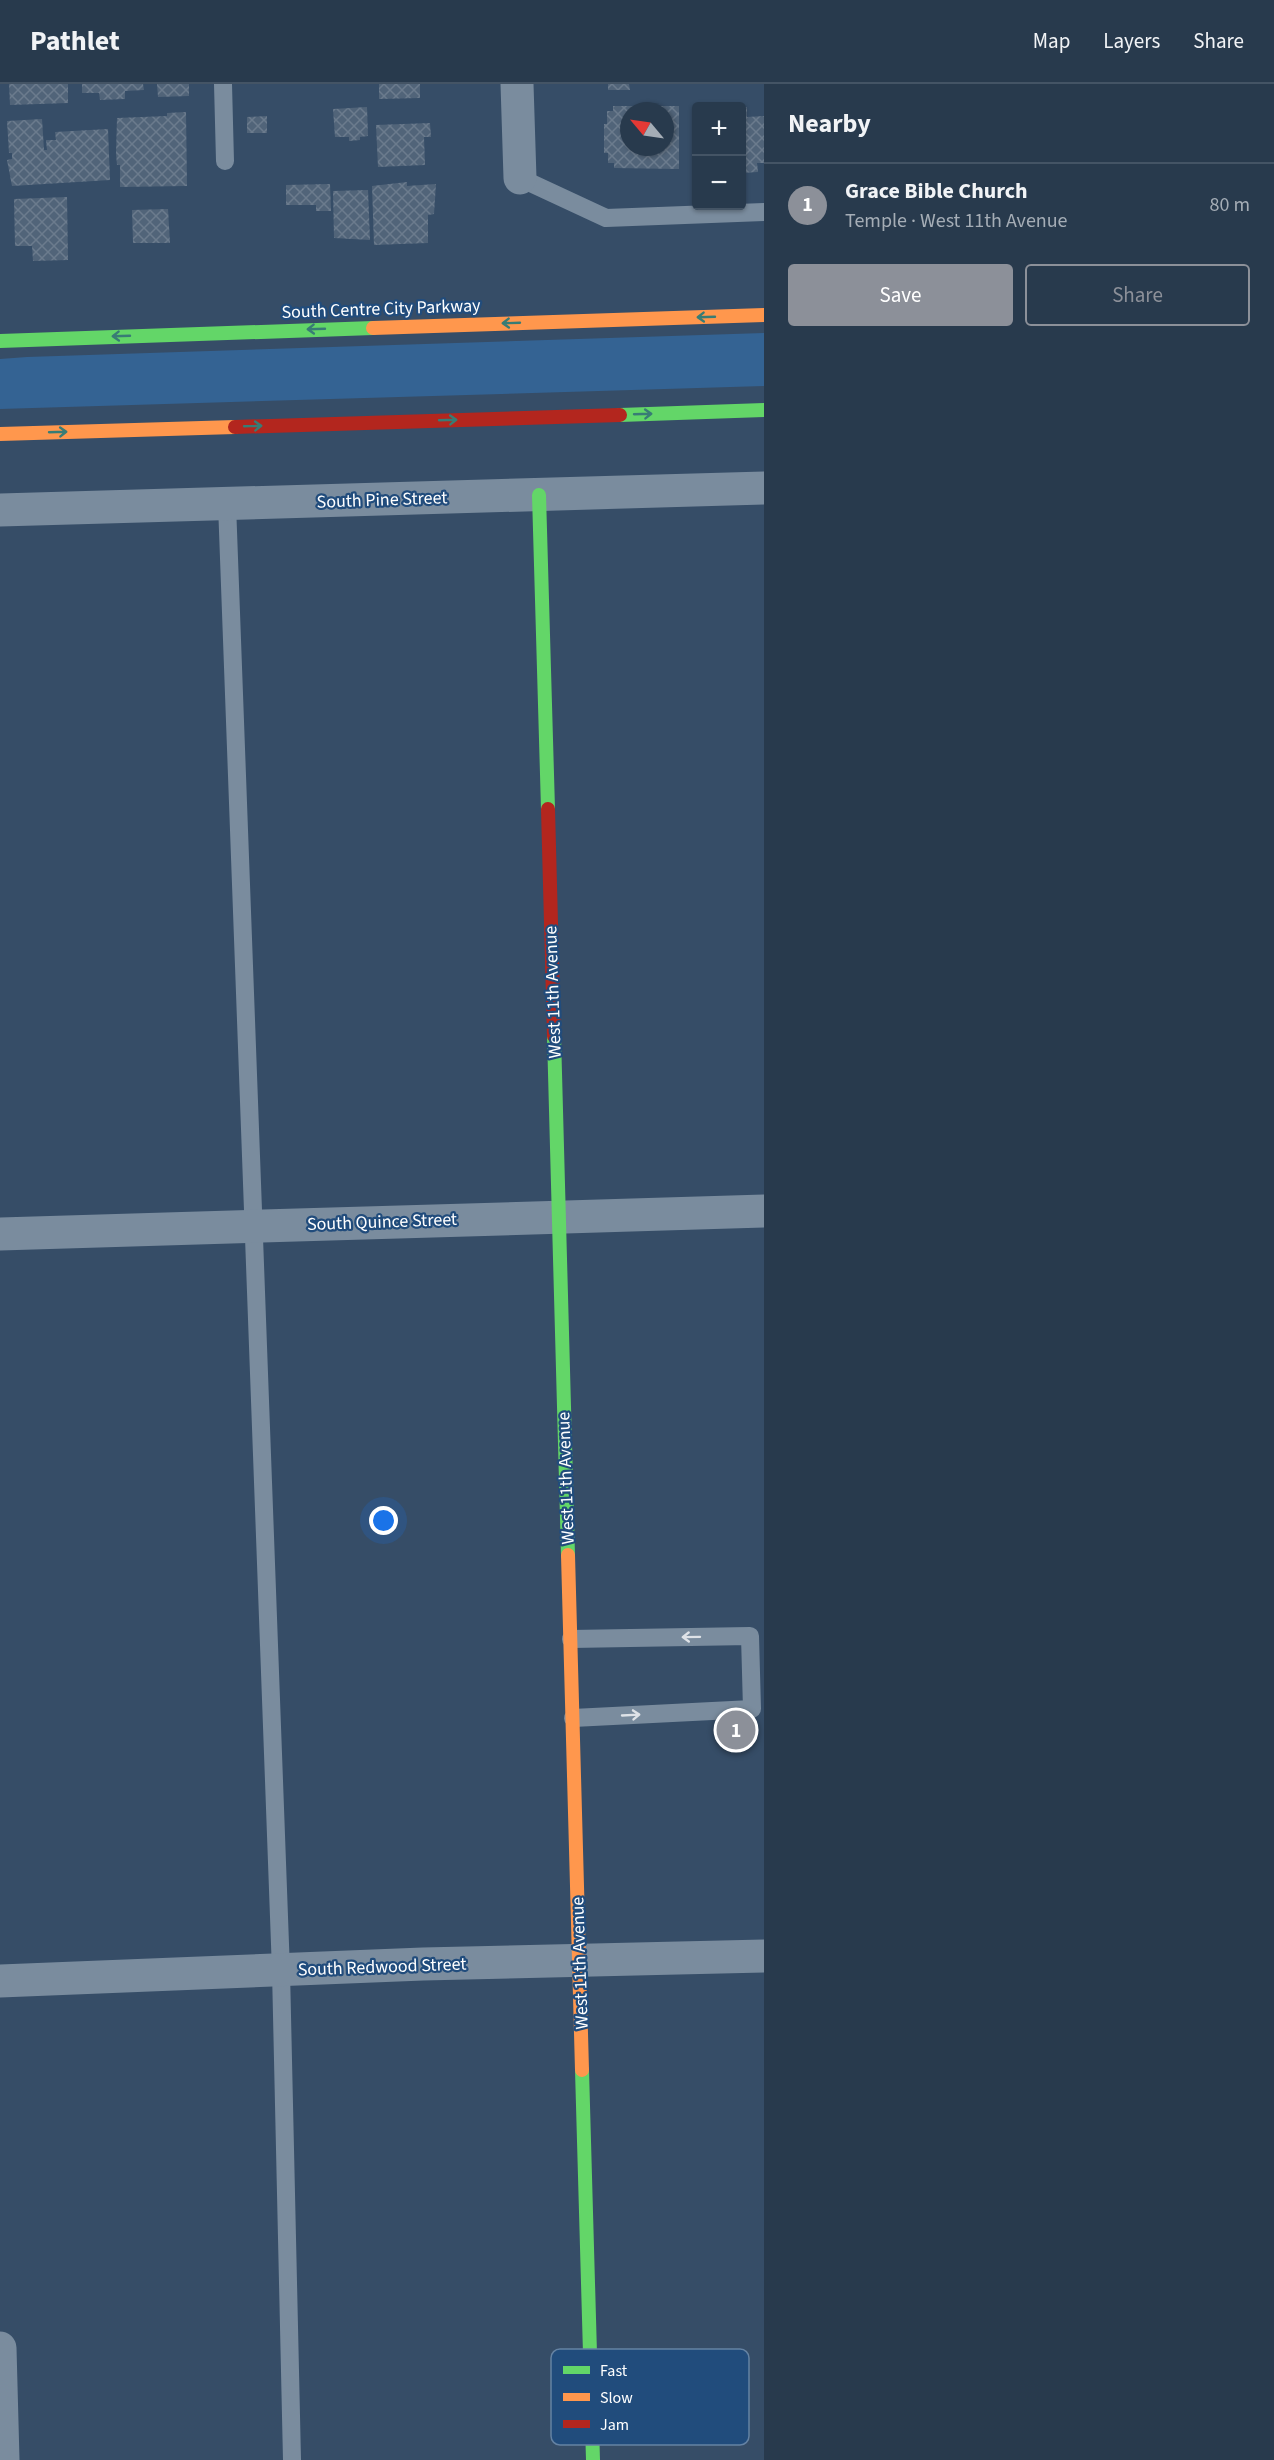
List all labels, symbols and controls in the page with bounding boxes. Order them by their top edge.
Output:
text: Pathlet [30,21,120,61]
text: Map [1033,26,1070,56]
text: Layers [1103,26,1160,56]
text: Share [1193,26,1244,56]
north arrow [620,102,674,156]
map controls [692,102,746,210]
button: + [692,102,746,156]
text: Nearby [788,105,871,142]
button: − [692,156,746,210]
text: Grace Bible Church [845,175,1028,207]
text: 1 [802,191,813,219]
text: 80 m [1210,191,1250,219]
text: Temple · West 11th Avenue [845,207,1068,235]
button: Save [788,264,1013,326]
button: Share [1025,264,1250,326]
street label: South Centre City Parkway [281,293,481,325]
one-way arrow [696,311,716,323]
one-way arrow [501,318,521,329]
one-way arrow [306,324,326,335]
one-way arrow [111,330,131,341]
one-way arrow [633,409,653,420]
one-way arrow [438,415,458,426]
one-way arrow [243,421,263,432]
one-way arrow [48,427,68,438]
street label: South Pine Street [316,485,448,515]
street label: West 11th Avenue [538,925,568,1059]
street label: South Quince Street [307,1207,457,1237]
street label: West 11th Avenue [551,1411,581,1545]
your location [369,1506,398,1535]
one-way arrow [682,1631,702,1643]
pin: 1 [716,1708,756,1752]
one-way arrow [621,1709,641,1720]
street label: West 11th Avenue [565,1896,595,2030]
street label: South Redwood Street [297,1952,467,1982]
legend [551,2349,749,2445]
text: Fast [600,2360,628,2382]
text: Slow [600,2387,633,2409]
text: Jam [600,2414,629,2436]

